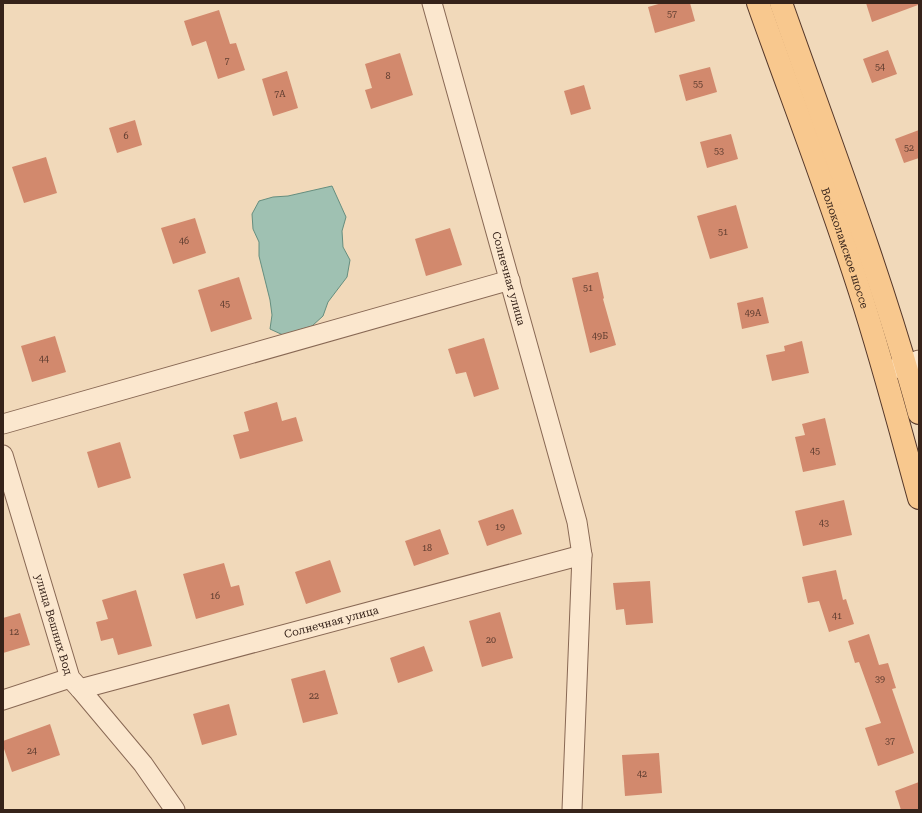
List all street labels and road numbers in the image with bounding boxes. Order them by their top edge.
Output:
street label: Волоколамское шоссе [819,186,871,310]
street label: Солнечная улица [490,230,528,327]
street label: улица Вешних Вод [33,573,75,677]
street label: Солнечная улица [283,603,380,641]

